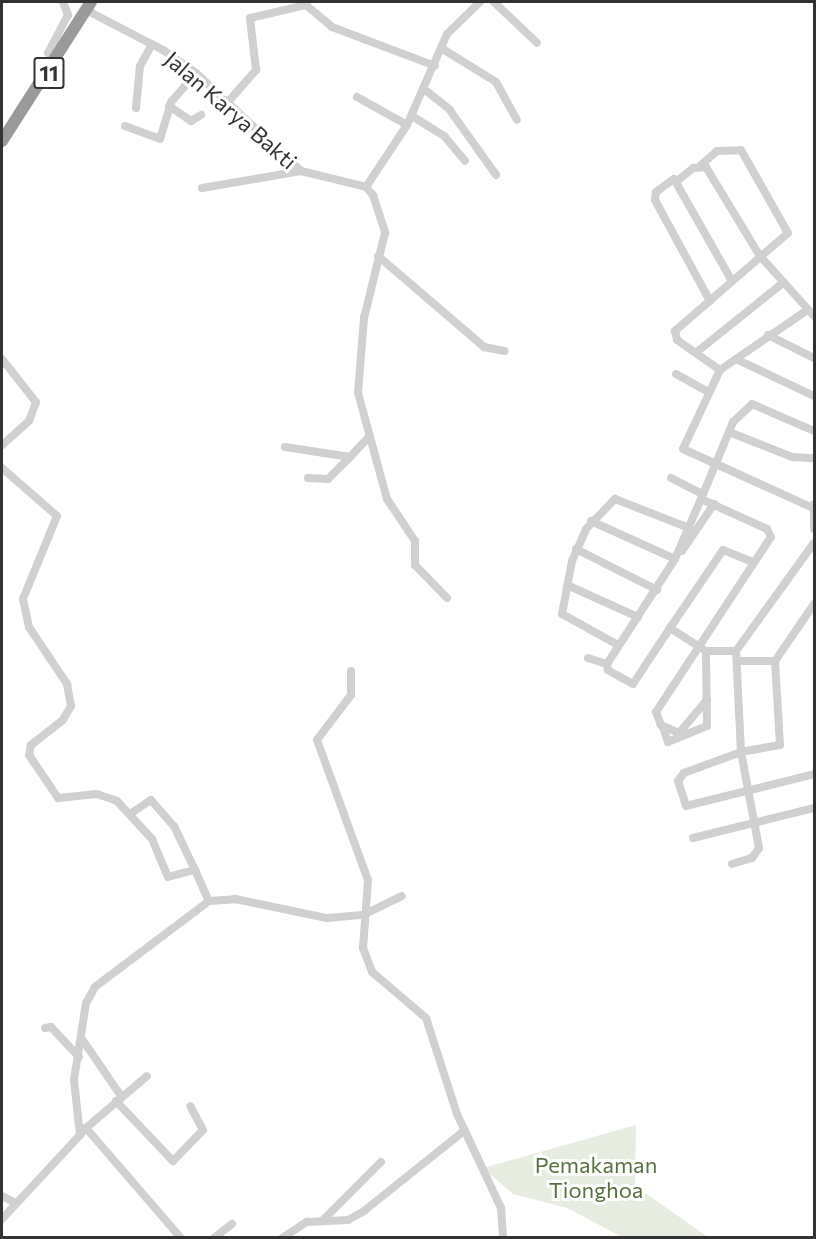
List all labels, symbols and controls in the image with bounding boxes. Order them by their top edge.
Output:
street label: Jalan Karya Bakti [160,46,302,174]
road number: 11 [32,55,66,91]
park label: Pemakaman Tionghoa [535,1151,657,1202]

